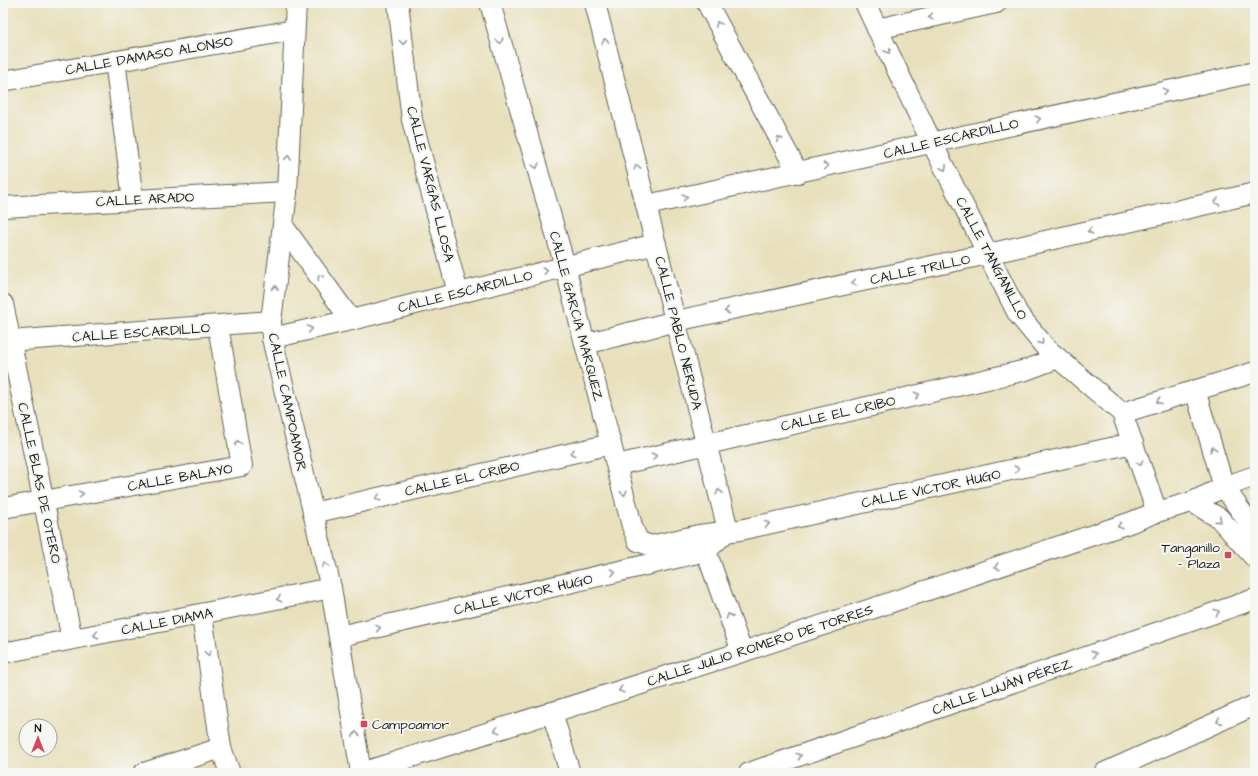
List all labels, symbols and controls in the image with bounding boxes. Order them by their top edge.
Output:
one-way arrow [928,13,934,21]
one-way arrow [716,21,723,28]
street label: CALLE DAMASO ALONSO [64,31,235,81]
one-way arrow [496,37,504,44]
one-way arrow [601,38,609,44]
one-way arrow [398,39,407,45]
one-way arrow [883,46,891,54]
one-way arrow [1162,88,1168,96]
street label: CALLE VARGAS LLOSA [401,104,459,264]
street label: CALLE ESCARDILLO [882,114,1021,164]
one-way arrow [1035,115,1041,123]
one-way arrow [777,135,784,143]
one-way arrow [284,155,292,161]
one-way arrow [531,162,540,169]
one-way arrow [822,163,829,171]
one-way arrow [940,163,947,171]
one-way arrow [633,164,642,171]
street label: CALLE ARADO [95,187,195,213]
one-way arrow [682,193,688,201]
street label: CALLE TANGANILLO [950,193,1032,324]
one-way arrow [1214,197,1220,205]
one-way arrow [1087,226,1093,234]
street label: CALLE GARCIA MARQUEZ [544,229,608,403]
street label: CALLE TRILLO [868,250,972,290]
street label: CALLE PABLO NERUDA [649,254,707,412]
street label: CALLE ESCARDILLO [396,266,535,318]
one-way arrow [541,267,548,276]
one-way arrow [318,275,325,282]
one-way arrow [851,278,857,287]
one-way arrow [270,284,279,291]
one-way arrow [724,306,730,314]
street label: CALLE ESCARDILLO [71,318,211,348]
one-way arrow [307,326,313,334]
street label: CALLE CAMPOAMOR [263,331,311,473]
one-way arrow [1037,337,1044,344]
street label: CALLE EL CRIBO [779,391,898,437]
one-way arrow [914,391,921,399]
one-way arrow [1155,397,1162,405]
street label: CALLE BLAS DE OTERO [12,401,66,566]
one-way arrow [234,440,243,446]
one-way arrow [1209,446,1218,453]
one-way arrow [570,448,576,456]
one-way arrow [651,452,658,461]
street label: CALLE EL CRIBO [403,456,522,502]
street label: CALLE BALAYO [126,459,234,497]
one-way arrow [1135,459,1144,466]
street label: CALLE VICTOR HUGO [860,464,1003,514]
one-way arrow [1014,466,1020,474]
one-way arrow [715,489,724,496]
one-way arrow [619,490,627,497]
one-way arrow [78,491,84,499]
one-way arrow [375,493,381,501]
one-way arrow [1215,515,1222,522]
one-way arrow [764,520,770,528]
one-way arrow [1117,521,1124,530]
place label: Tanganillo - Plaza [1161,538,1220,574]
marker: Tanganillo - Plaza [1223,550,1233,560]
one-way arrow [322,562,330,568]
one-way arrow [994,562,1001,571]
street label: CALLE VICTOR HUGO [452,569,595,621]
one-way arrow [610,569,616,577]
one-way arrow [276,594,282,602]
street label: CALLE JULIO ROMERO DE TORRES [645,600,876,692]
street label: CALLE DIAMA [120,603,215,641]
one-way arrow [1213,608,1220,617]
one-way arrow [725,612,734,619]
one-way arrow [374,624,381,632]
one-way arrow [93,630,99,639]
one-way arrow [203,650,212,656]
one-way arrow [1090,651,1097,659]
street label: CALLE LUJÁN PÉREZ [930,654,1075,720]
one-way arrow [617,685,624,694]
place label: Campoamor [372,715,449,735]
one-way arrow [1216,716,1224,724]
north arrow [18,718,58,758]
marker: Campoamor [359,719,369,729]
text: N [35,721,42,736]
one-way arrow [494,725,501,733]
one-way arrow [352,731,361,737]
one-way arrow [795,752,802,760]

